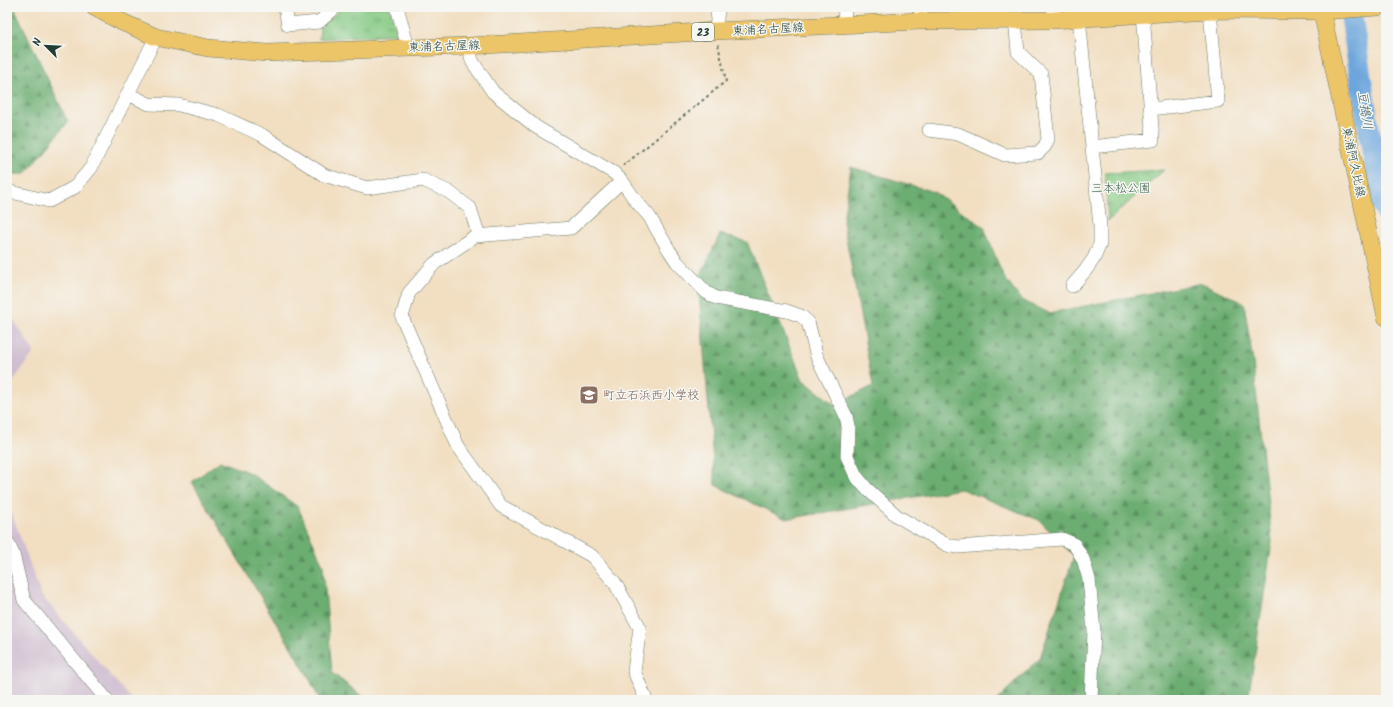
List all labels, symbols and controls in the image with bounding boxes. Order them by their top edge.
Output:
street label: 東浦名古屋線 [732,18,804,41]
road number: 23 [692,23,714,41]
north arrow [26,26,66,66]
text: N [28,35,47,49]
street label: 東浦名古屋線 [408,36,480,57]
water label: 豆搗川 [1351,89,1378,131]
street label: 東浦阿久比線 [1337,125,1370,199]
park label: 三本松公園 [1091,179,1151,198]
school or university icon: 町立石浜西小学校 [578,384,600,406]
place label: 町立石浜西小学校 [603,386,699,405]

